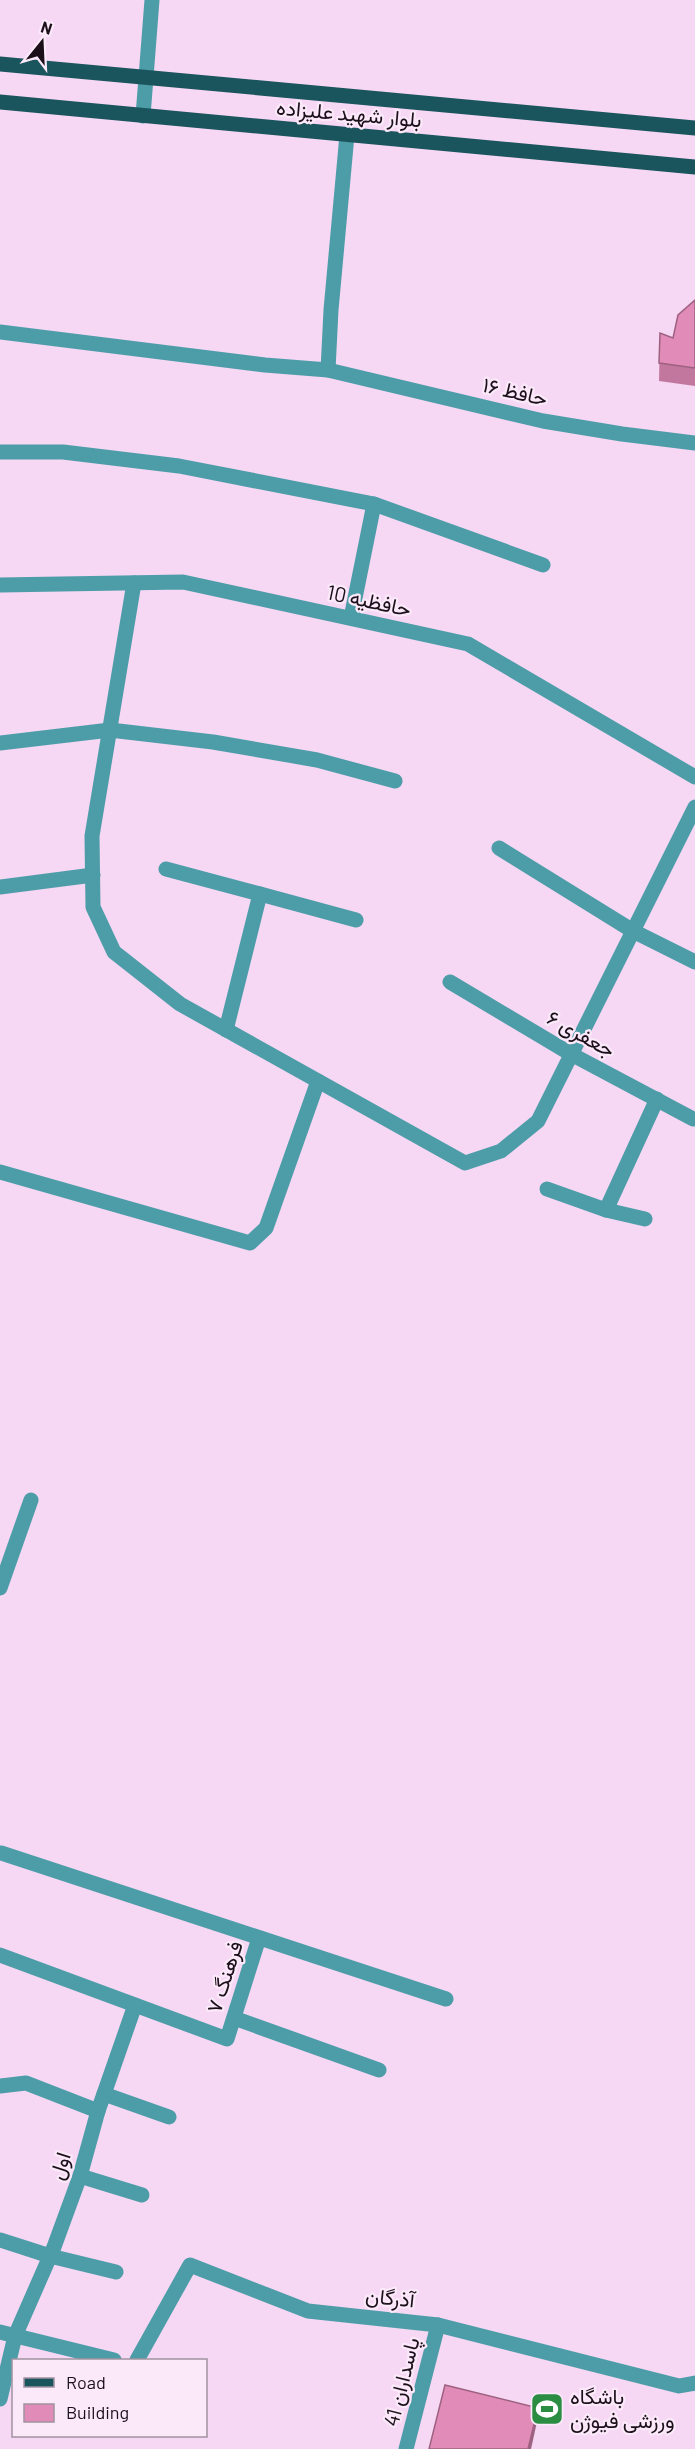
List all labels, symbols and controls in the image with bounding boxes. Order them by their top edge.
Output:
north arrow [12,12,72,72]
text: N [39,17,55,38]
street label: بلوار شهید علیزاده [275,94,423,133]
street label: حافظ ۱۶ [481,371,550,410]
street label: حافظیه 10 [325,578,414,622]
street label: جعفری ۶ [542,1004,620,1063]
street label: فرهنگ ۷ [200,1937,249,2016]
street label: اول [42,2149,77,2183]
street label: آذرگان [364,2282,418,2314]
street label: پاسداران 41 [377,2335,427,2429]
legend [12,2359,207,2437]
text: Road [66,2371,106,2393]
place label: باشگاه ورزشی فیوژن [570,2383,675,2434]
sports icon: باشگاه ورزشی فیوژن [529,2391,565,2427]
text: Building [66,2401,129,2423]

